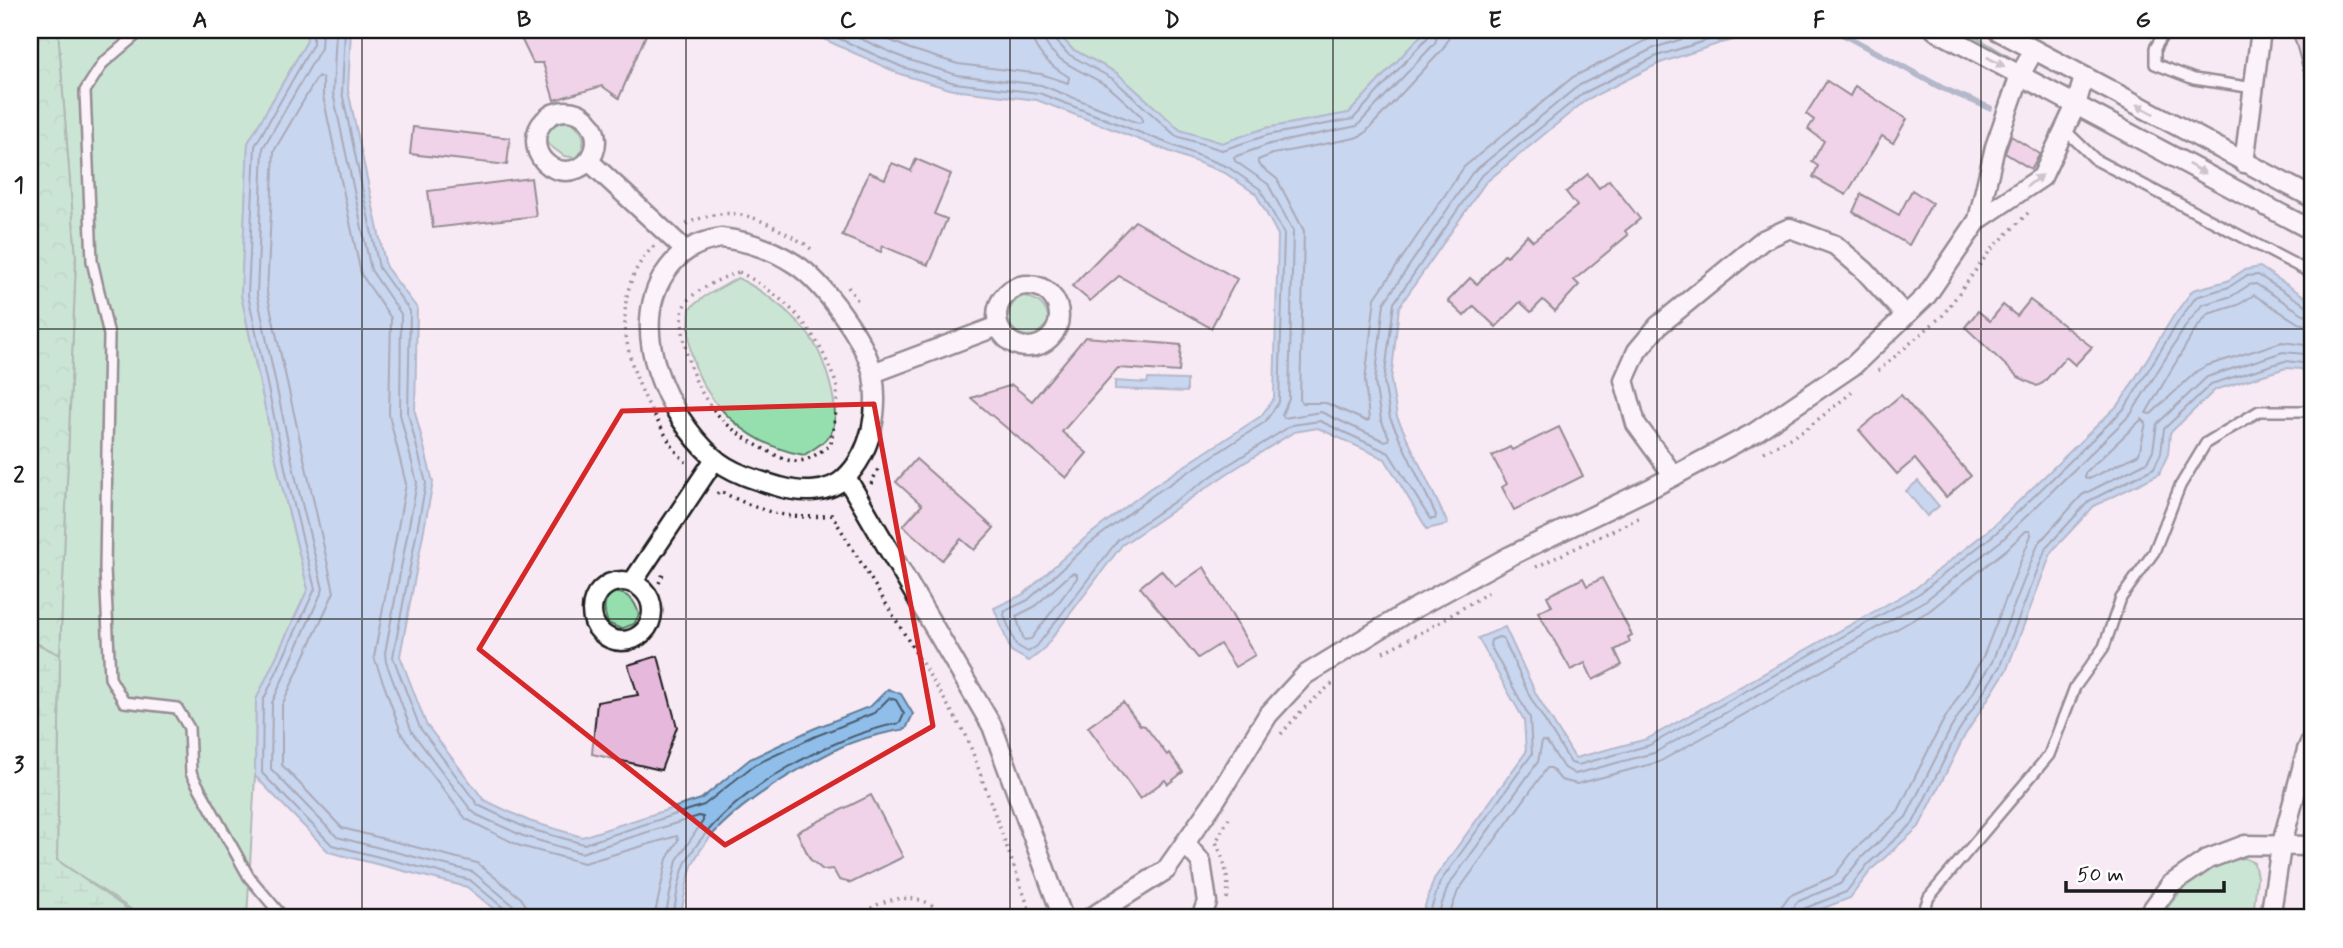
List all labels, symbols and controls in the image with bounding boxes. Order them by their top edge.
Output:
text: A [192,6,208,36]
text: B [517,6,532,36]
text: C [840,6,857,36]
text: D [1164,6,1180,36]
text: E [1488,6,1502,36]
text: F [1813,6,1825,36]
text: G [2135,6,2151,36]
one-way arrow [1986,56,2006,67]
one-way arrow [2135,103,2154,115]
one-way arrow [2187,163,2206,175]
text: 1 [14,171,24,201]
one-way arrow [2025,174,2043,189]
text: 2 [13,461,25,491]
text: 3 [14,751,25,781]
scale bar [2066,850,2224,894]
text: 50 m [2077,861,2124,889]

